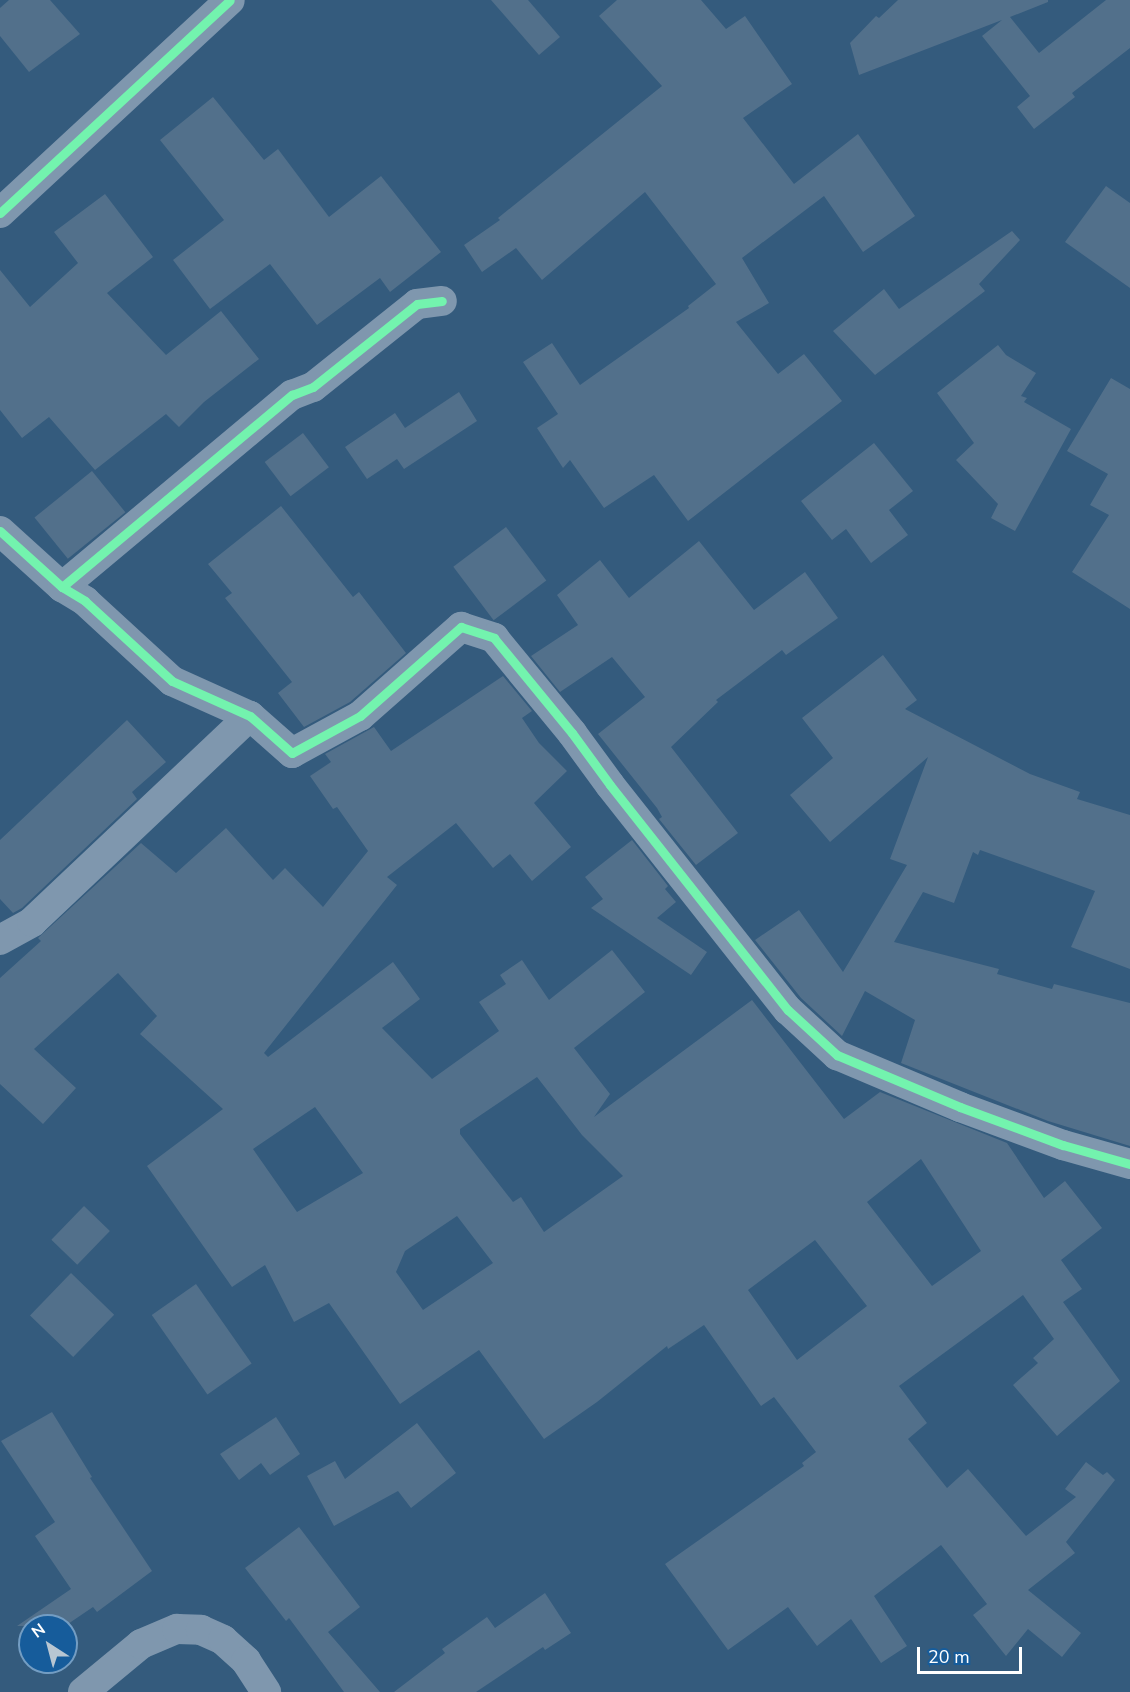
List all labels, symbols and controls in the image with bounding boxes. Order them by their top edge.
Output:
north arrow [18,1614,78,1674]
text: N [27,1619,50,1643]
scale bar [920,1635,1025,1673]
text: 20 m [928,1645,970,1669]

